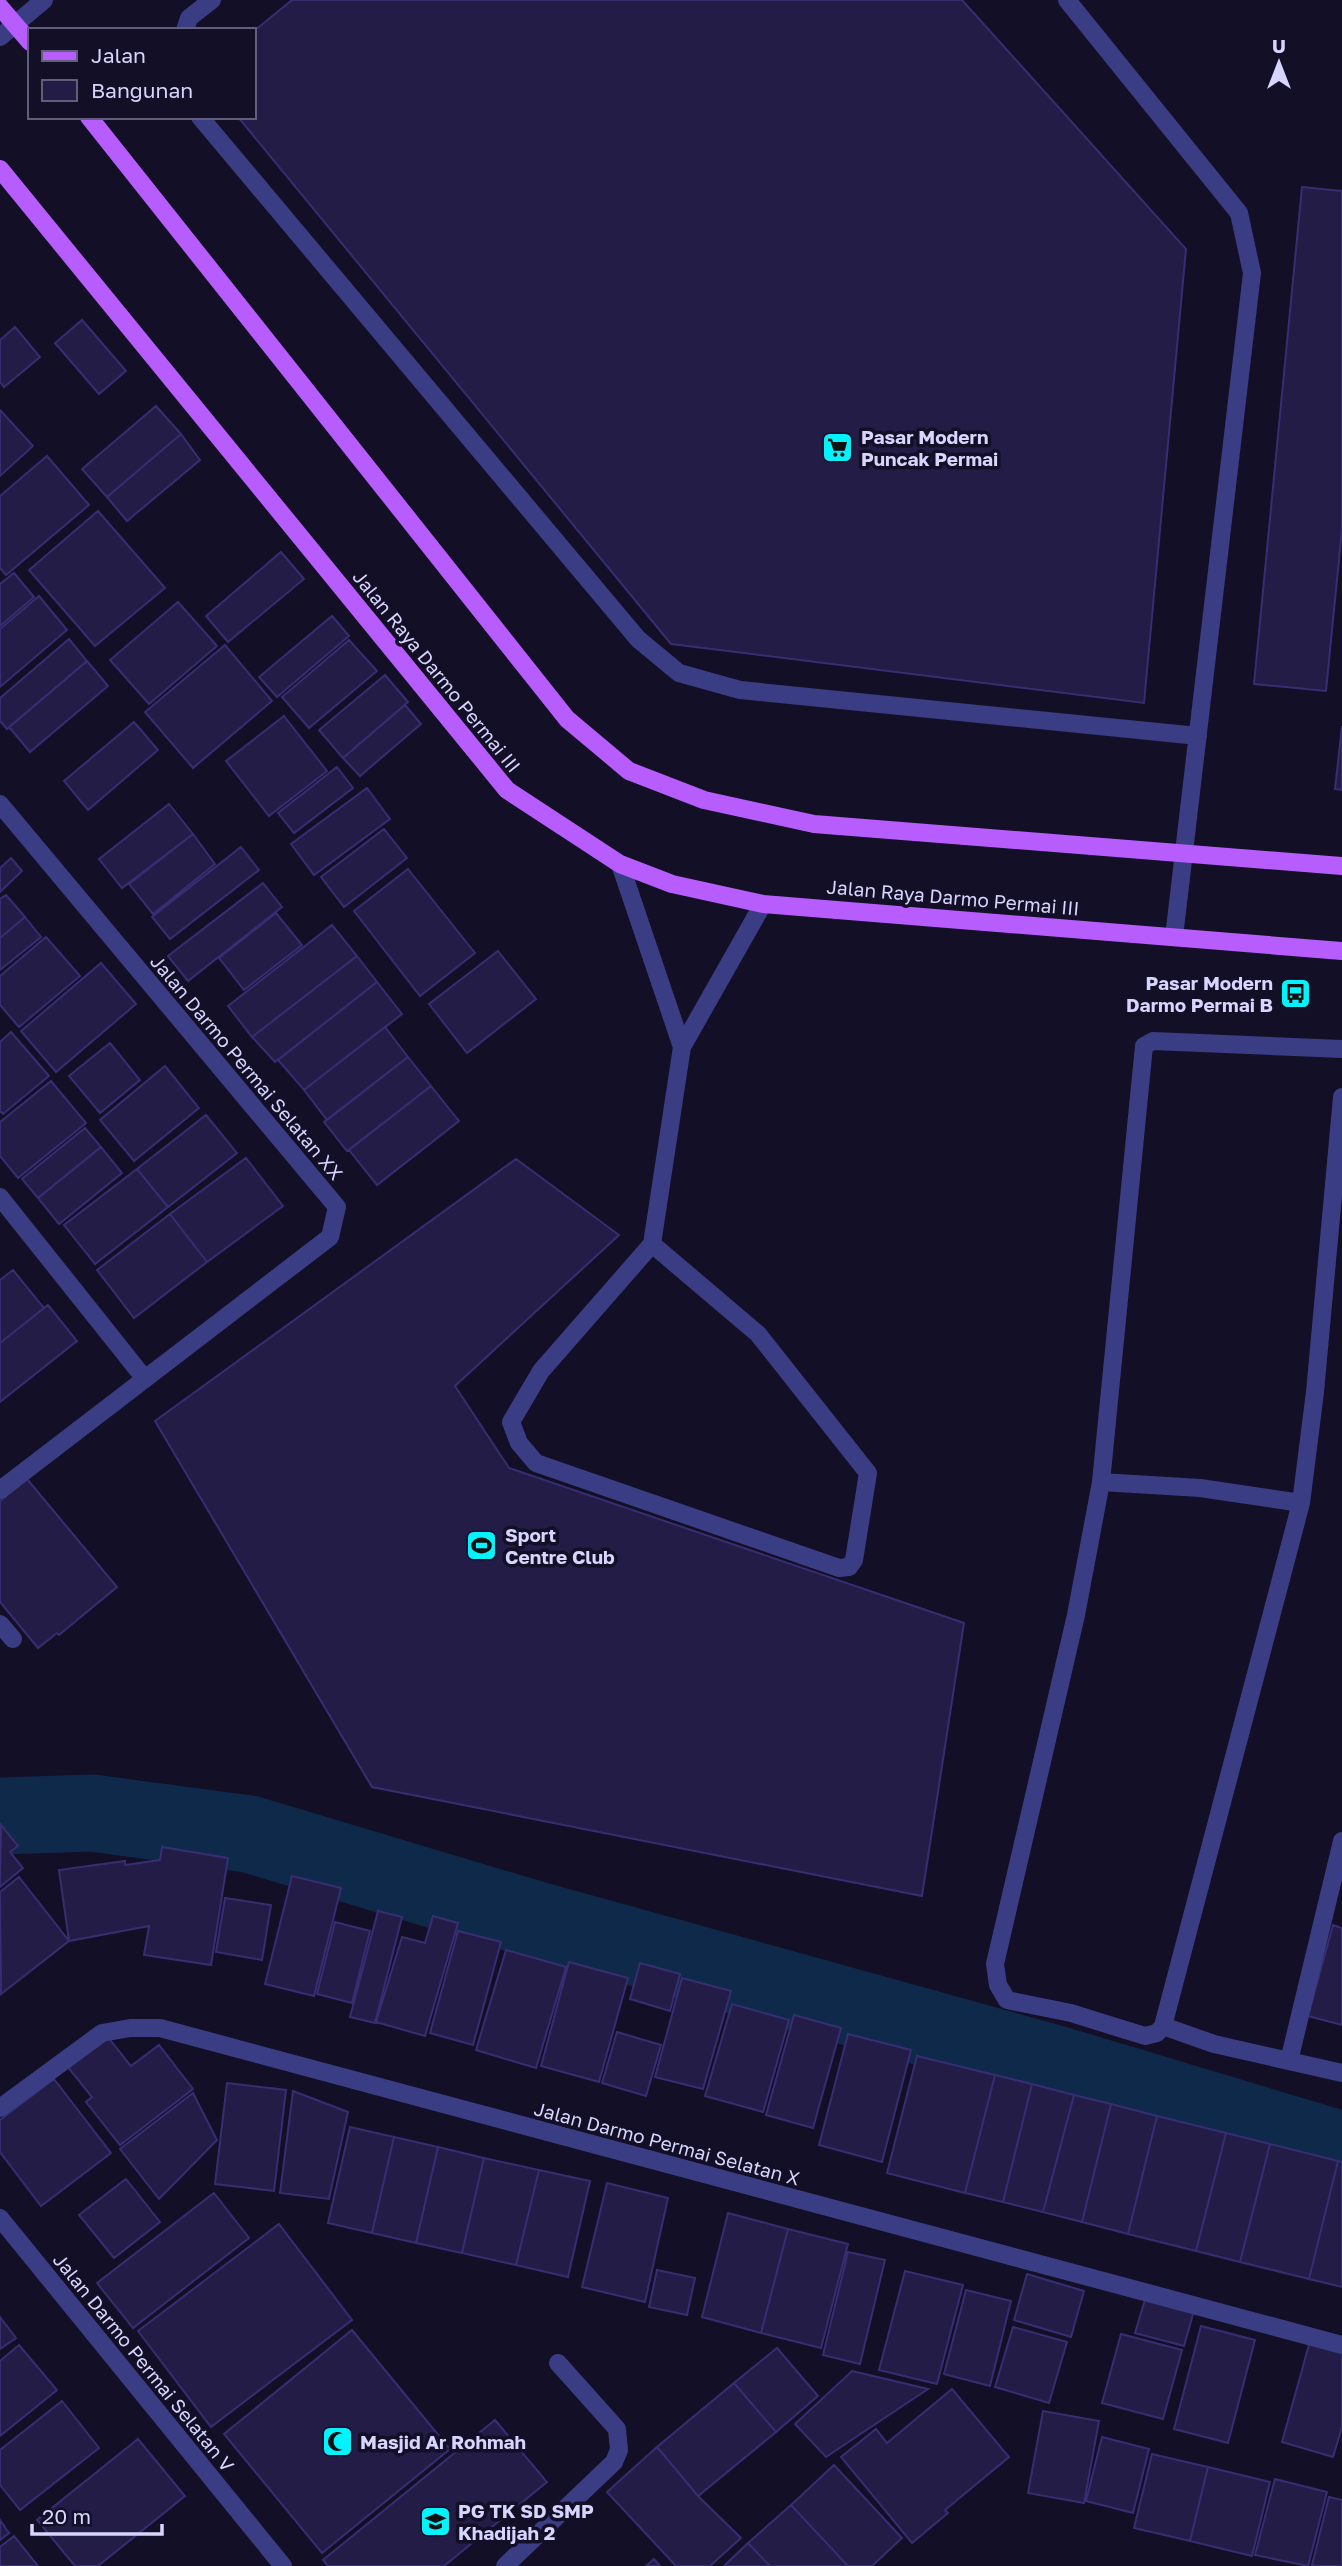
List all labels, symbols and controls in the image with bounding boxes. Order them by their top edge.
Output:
legend [28,28,256,119]
north arrow [1244,28,1314,98]
text: U [1272,34,1286,57]
text: Jalan [91,42,146,68]
text: Bangunan [91,77,193,103]
place label: Pasar Modern Puncak Permai [861,425,998,470]
supermarket icon: Pasar Modern Puncak Permai [821,430,855,464]
street label: Jalan Raya Darmo Permai III [348,565,526,777]
street label: Jalan Raya Darmo Permai III [826,874,1080,920]
street label: Jalan Darmo Permai Selatan XX [146,950,348,1184]
place label: Pasar Modern Darmo Permai B [1126,971,1273,1016]
bus stop icon: Pasar Modern Darmo Permai B [1279,976,1313,1010]
place label: Sport Centre Club [505,1523,615,1568]
sports icon: Sport Centre Club [465,1528,499,1562]
street label: Jalan Darmo Permai Selatan X [532,2096,802,2190]
street label: Jalan Darmo Permai Selatan V [49,2248,239,2476]
mosque icon: Masjid Ar Rohmah [320,2424,354,2458]
place label: Masjid Ar Rohmah [360,2430,526,2453]
scale bar [32,2492,161,2536]
place label: PG TK SD SMP Khadijah 2 [458,2499,594,2544]
text: 20 m [42,2503,91,2529]
school or university icon: PG TK SD SMP Khadijah 2 [418,2504,452,2538]

